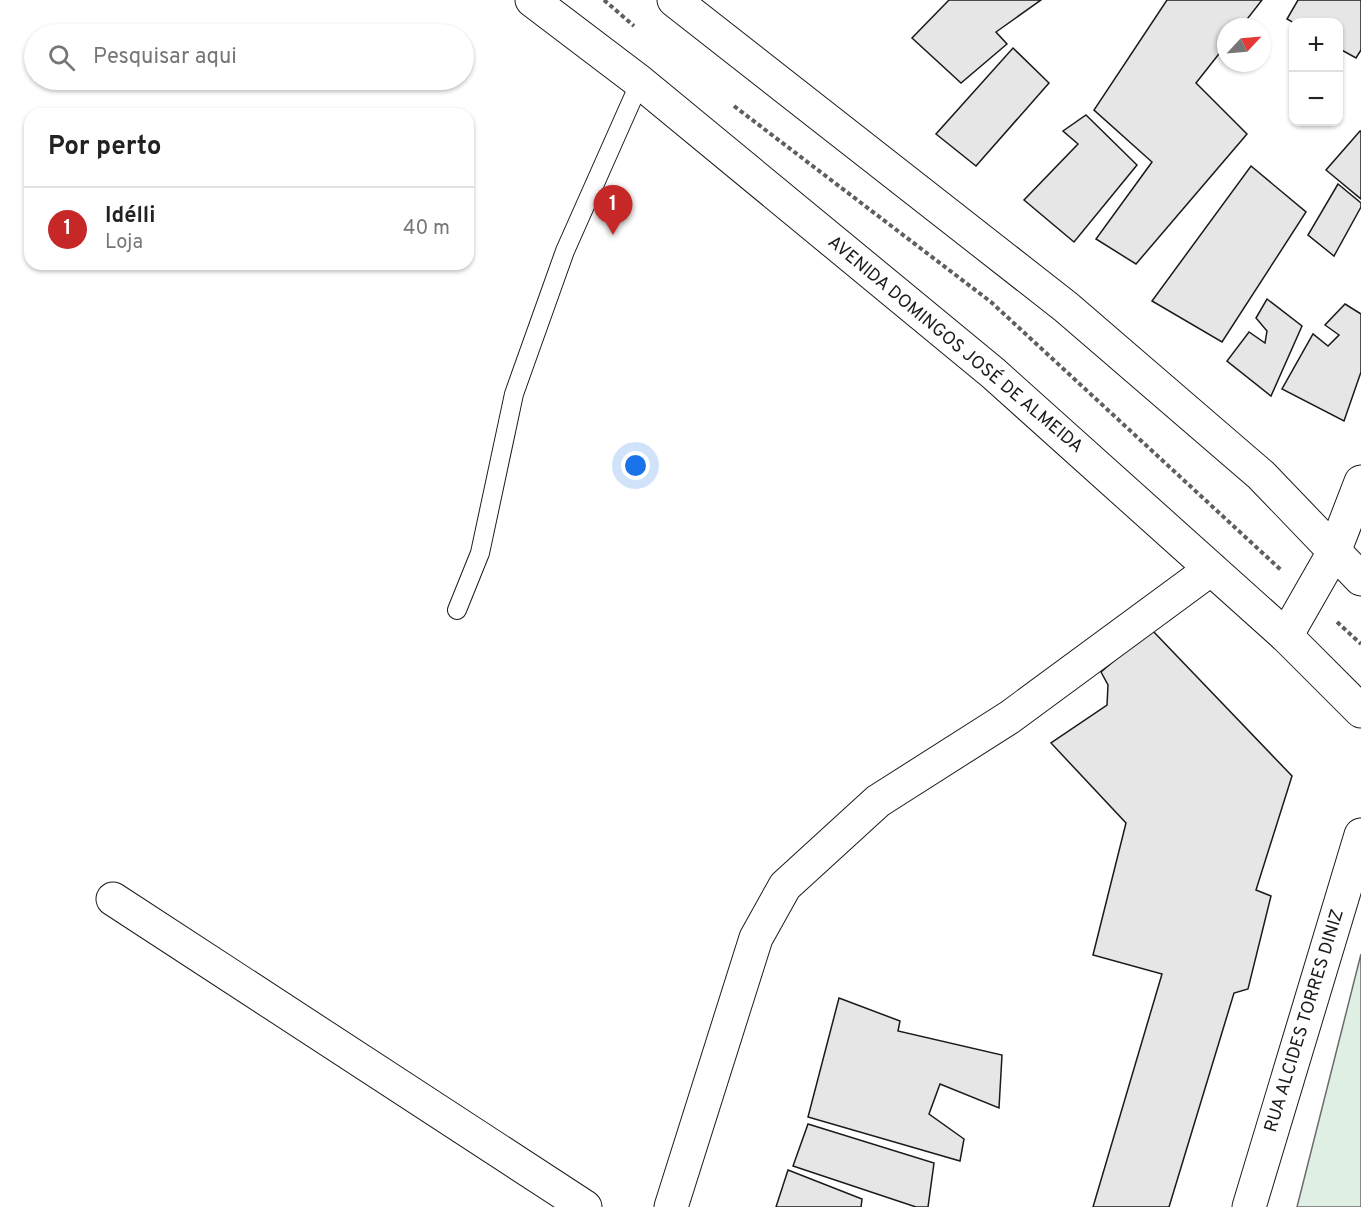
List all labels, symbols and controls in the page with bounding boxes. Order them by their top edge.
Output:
north arrow [1217,18,1271,72]
map controls [1289,18,1343,126]
button: + [1289,18,1343,72]
search box [24,24,474,90]
icon: search [45,41,78,74]
text: Pesquisar aqui [93,44,237,71]
button: − [1289,72,1343,126]
text: Por perto [48,131,162,164]
pin: 1 [594,186,632,235]
text: Idélli [105,203,155,230]
text: 1 [64,216,72,242]
text: 40 m [403,216,450,242]
text: Loja [105,230,143,256]
street label: AVENIDA DOMINGOS JOSÉ DE ALMEIDA [823,230,1089,459]
your location [621,451,650,480]
street label: RUA ALCIDES TORRES DINIZ [1260,907,1350,1135]

